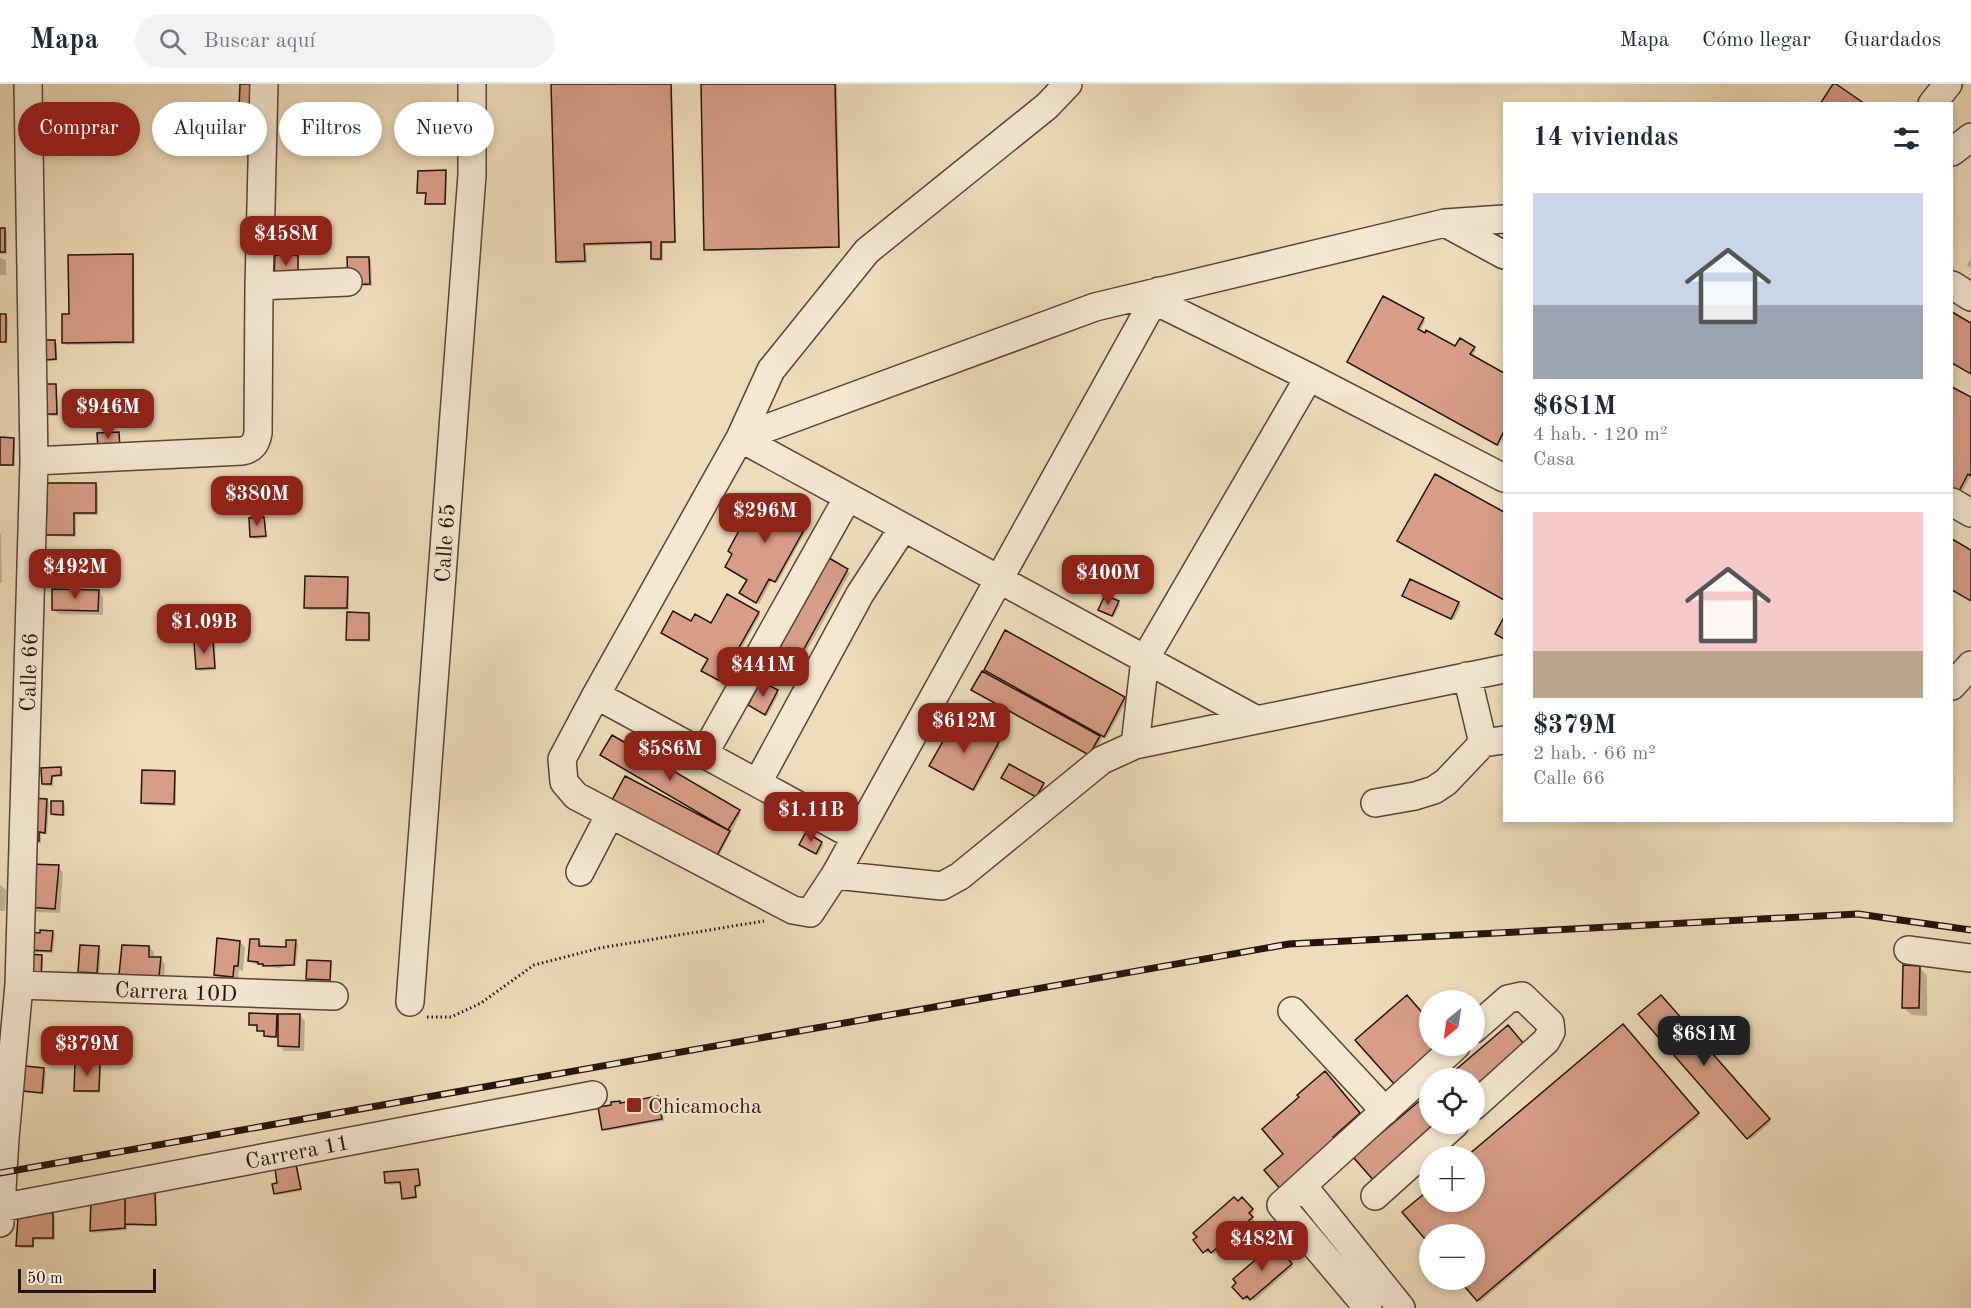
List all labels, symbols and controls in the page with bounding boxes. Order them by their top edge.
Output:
search box [135,14,555,68]
icon: search [156,25,189,58]
text: Mapa [30,27,99,55]
text: Buscar aquí [204,30,315,52]
text: Mapa [1620,30,1669,51]
text: Cómo llegar [1702,30,1811,51]
text: Guardados [1844,30,1941,51]
chip: Comprar [18,102,140,156]
chip: Alquilar [152,102,267,156]
chip: Filtros [279,102,382,156]
chip: Nuevo [394,102,494,156]
icon: filters [1890,122,1923,155]
text: 14 viviendas [1533,125,1679,151]
pin: $458M [244,216,328,267]
text: $458M [254,225,318,245]
icon: home [1674,232,1782,340]
pin: $946M [66,389,150,440]
text: $681M [1533,394,1616,420]
text: $946M [76,398,140,418]
text: 4 hab. · 120 m² [1533,425,1667,445]
text: Casa [1533,450,1575,470]
pin: $380M [215,476,299,527]
text: $380M [225,485,289,505]
pin: $296M [723,493,807,544]
text: $296M [733,502,797,522]
street label: Calle 65 [432,503,460,583]
pin: $492M [33,549,117,600]
icon: home [1674,551,1782,659]
pin: $400M [1066,555,1150,606]
text: $492M [43,558,107,578]
text: $400M [1076,564,1140,584]
pin: $1.09B [155,604,253,655]
text: $1.09B [171,613,237,633]
street label: Calle 66 [18,632,42,712]
pin: $441M [721,647,805,698]
text: $441M [731,656,795,676]
pin: $612M [922,703,1006,754]
text: $612M [932,712,996,732]
text: $379M [1533,713,1616,739]
pin: $586M [628,731,712,782]
text: $586M [638,740,702,760]
text: 2 hab. · 66 m² [1533,744,1656,764]
text: Calle 66 [1533,769,1605,789]
pin: $1.11B [762,792,860,843]
text: $1.11B [778,801,844,821]
street label: Carrera 10D [114,980,238,1006]
north arrow [1419,990,1485,1056]
map controls [1419,990,1485,1290]
pin: $681M [1662,1016,1746,1067]
text: $681M [1672,1025,1736,1045]
pin: $379M [45,1026,129,1077]
text: $379M [55,1035,119,1055]
button: locate [1419,1068,1485,1134]
marker: Chicamocha [625,1096,643,1114]
place label: Chicamocha [648,1096,762,1118]
street label: Carrera 11 [244,1132,351,1174]
button: + [1419,1146,1485,1212]
pin: $482M [1220,1221,1304,1272]
button: − [1419,1224,1485,1290]
text: $482M [1230,1230,1294,1250]
scale bar [18,1266,156,1294]
text: 50 m [27,1271,63,1287]

